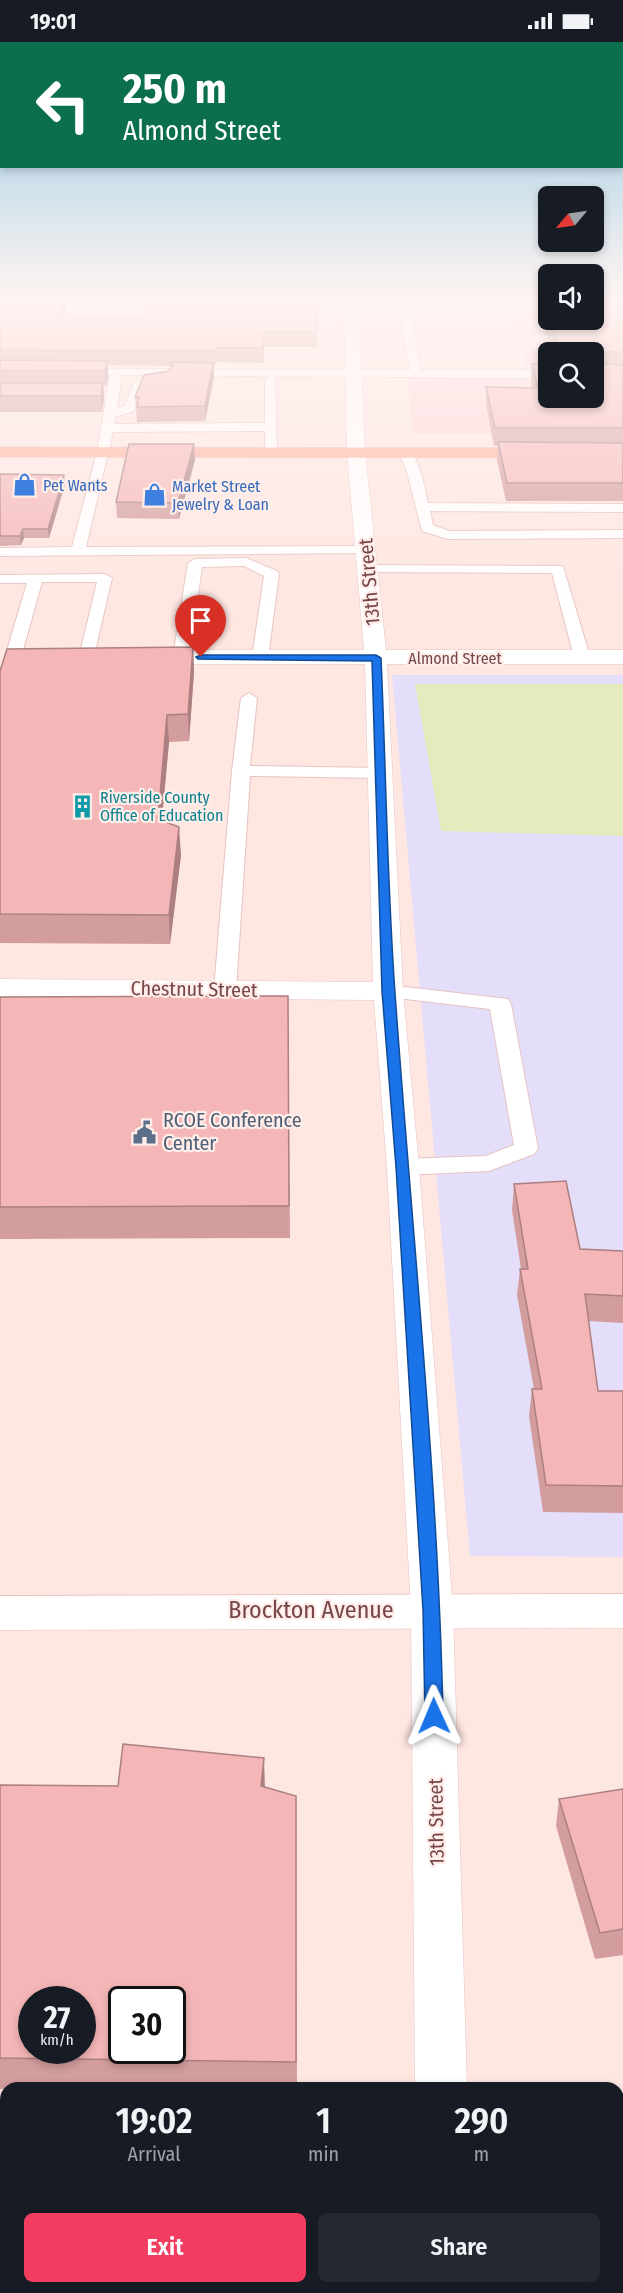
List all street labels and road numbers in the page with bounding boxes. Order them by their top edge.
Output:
street label: 13th Street [353,537,385,627]
street label: Almond Street [408,649,502,668]
street label: Chestnut Street [130,976,258,1002]
street label: Brockton Avenue [228,1596,394,1624]
street label: 13th Street [423,1777,449,1866]

